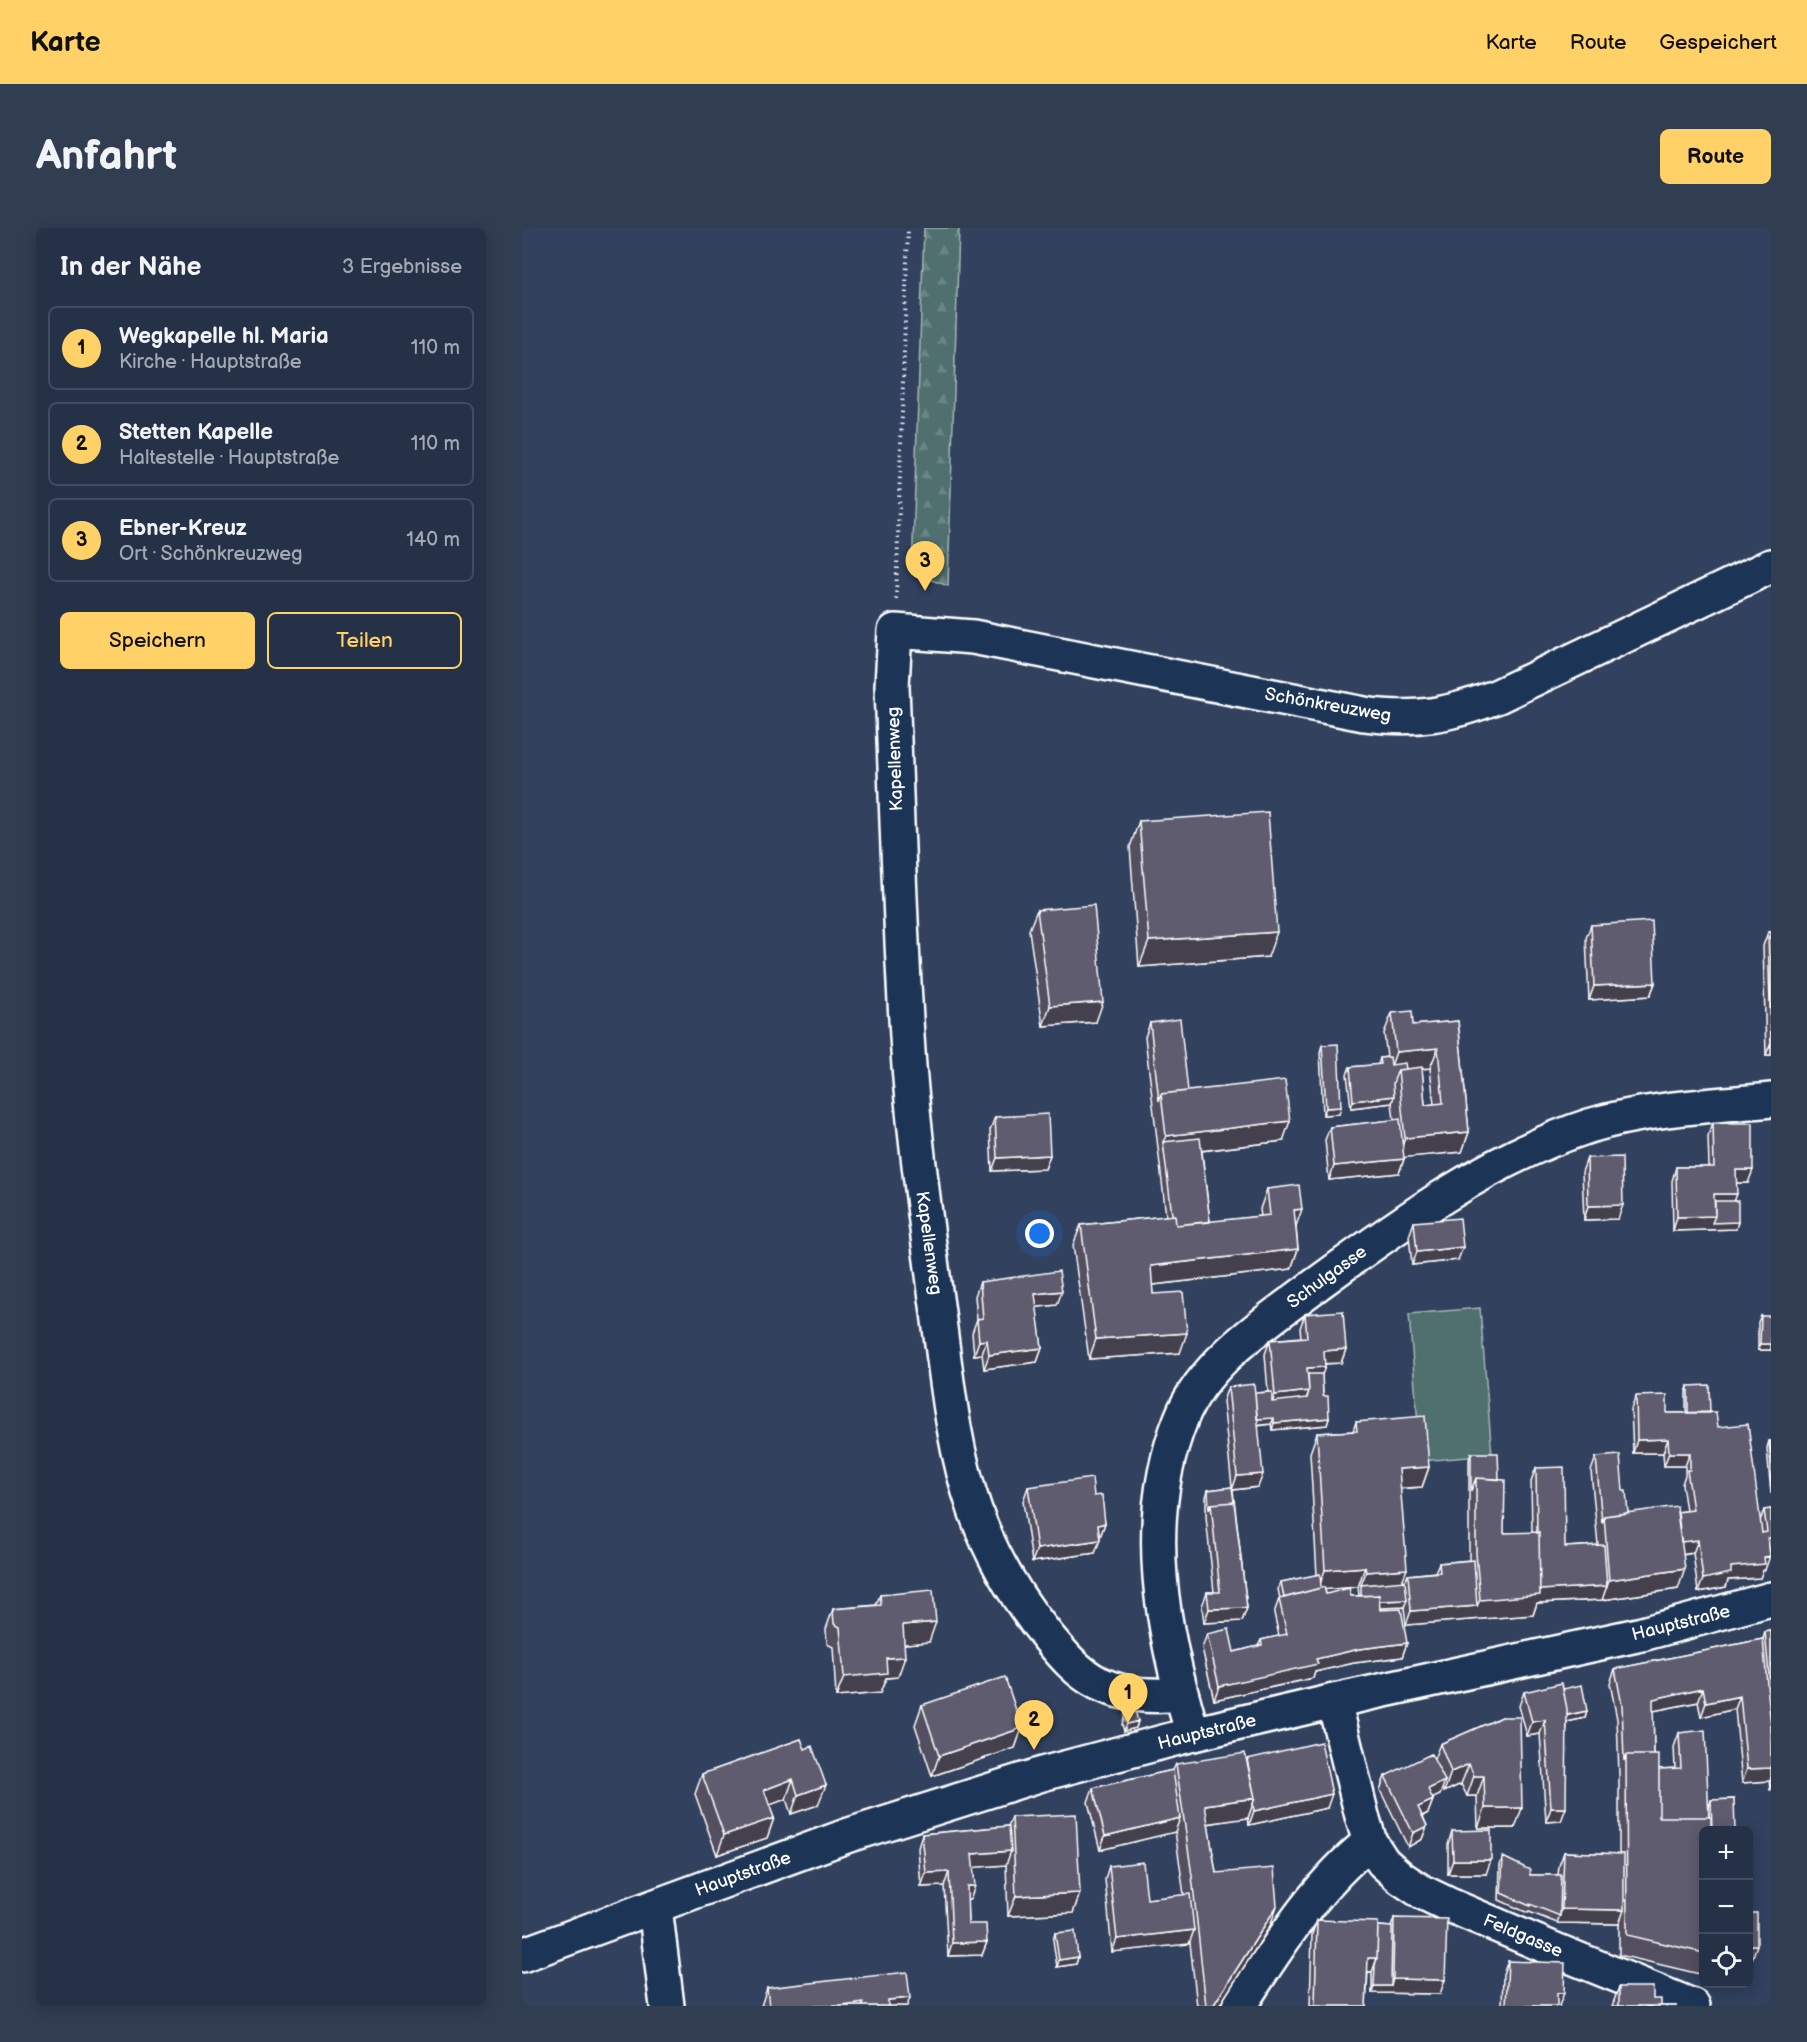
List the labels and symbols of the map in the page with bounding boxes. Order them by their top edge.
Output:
pin: 3 [906,542,944,591]
street label: Schönkreuzweg [1263,684,1393,726]
street label: Kapellenweg [883,707,907,811]
street label: Kapellenweg [911,1190,947,1296]
your location [1025,1219,1054,1248]
street label: Schulgasse [1283,1241,1371,1313]
street label: Hauptstraße [1630,1601,1733,1645]
pin: 1 [1108,1674,1148,1723]
pin: 2 [1014,1700,1054,1750]
street label: Hauptstraße [1156,1710,1259,1754]
street label: Hauptstraße [692,1847,794,1901]
street label: Feldgasse [1480,1910,1566,1962]

